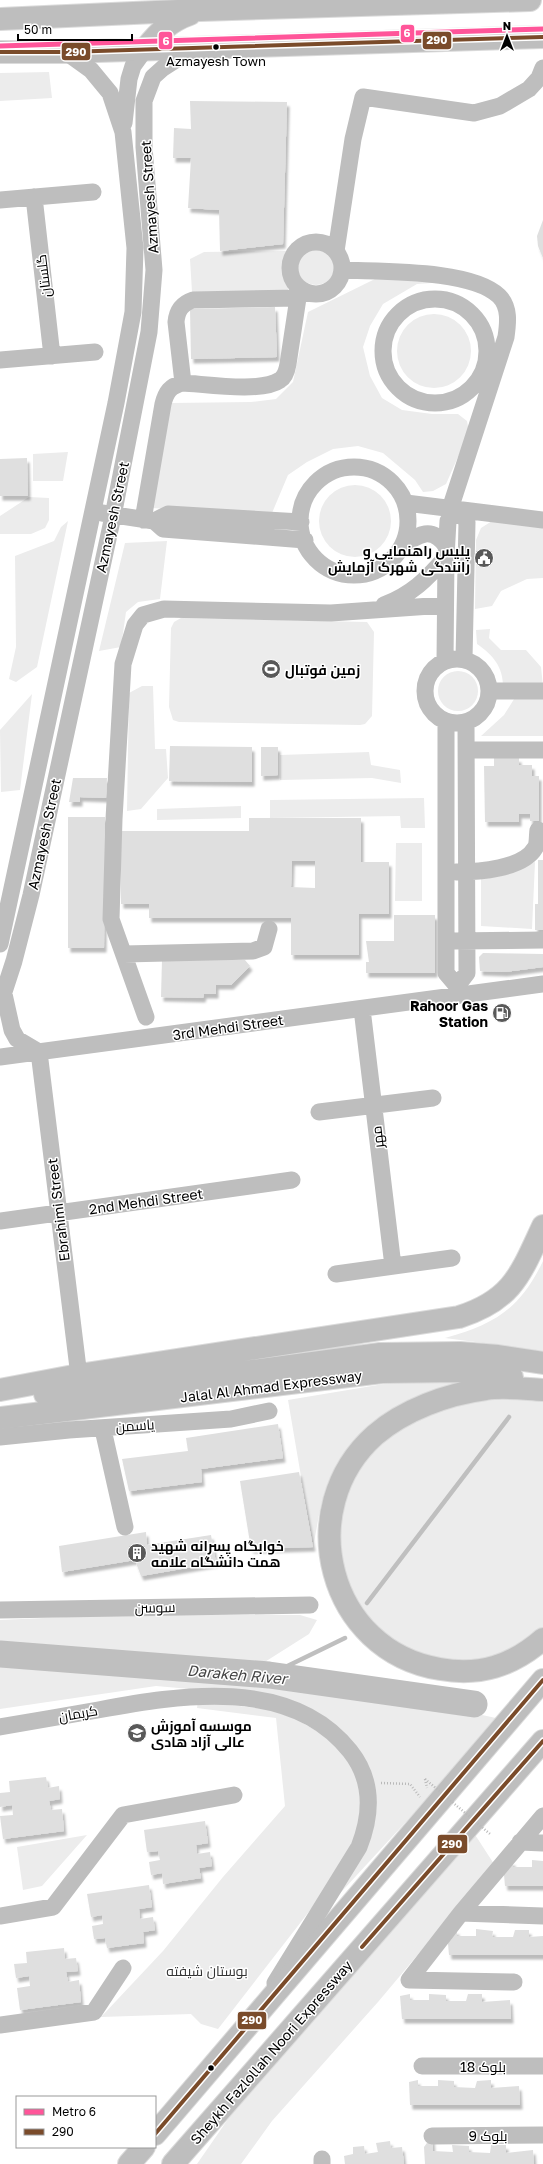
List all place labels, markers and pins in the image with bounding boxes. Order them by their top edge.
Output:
marker: Azmayesh Town [211,42,221,52]
place label: Azmayesh Town [166,53,266,69]
place label: پلیس راهنمایی و رانندگی شهرک آزمایش [328,542,470,576]
public building icon: پلیس راهنمایی و رانندگی شهرک آزمایش [473,547,495,569]
sports icon: زمین فوتبال [260,658,282,680]
place label: زمین فوتبال [285,661,360,679]
place label: Rahoor Gas Station [410,997,488,1030]
fuel station icon: Rahoor Gas Station [491,1002,513,1024]
place label: خوابگاه پسرانه شهید همت دانشگاه علامه [151,1537,284,1570]
building icon: خوابگاه پسرانه شهید همت دانشگاه علامه [126,1542,148,1564]
place label: موسسه آموزش عالی آزاد هادی [151,1717,252,1751]
school or university icon: موسسه آموزش عالی آزاد هادی [126,1722,148,1744]
unlabelled marker [206,2063,216,2073]

